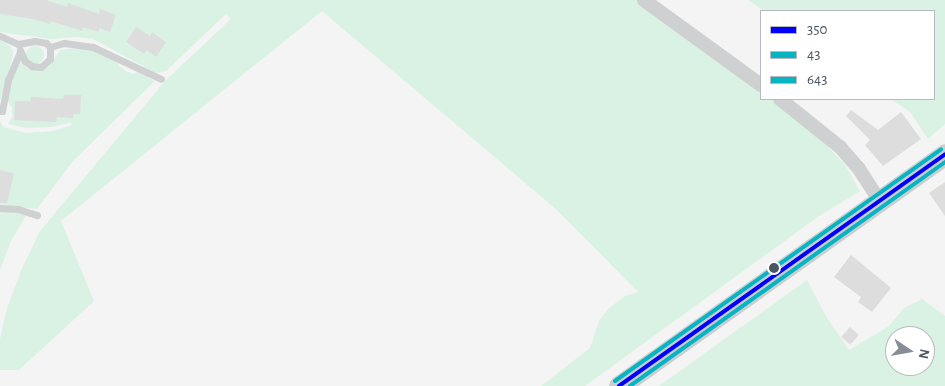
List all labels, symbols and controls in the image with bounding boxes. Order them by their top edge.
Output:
legend [760,10,935,100]
text: 350 [807,22,827,37]
text: 43 [807,47,820,62]
text: 643 [807,72,827,87]
unlabelled marker [769,263,779,273]
north arrow [885,326,935,376]
text: N [916,348,932,360]

